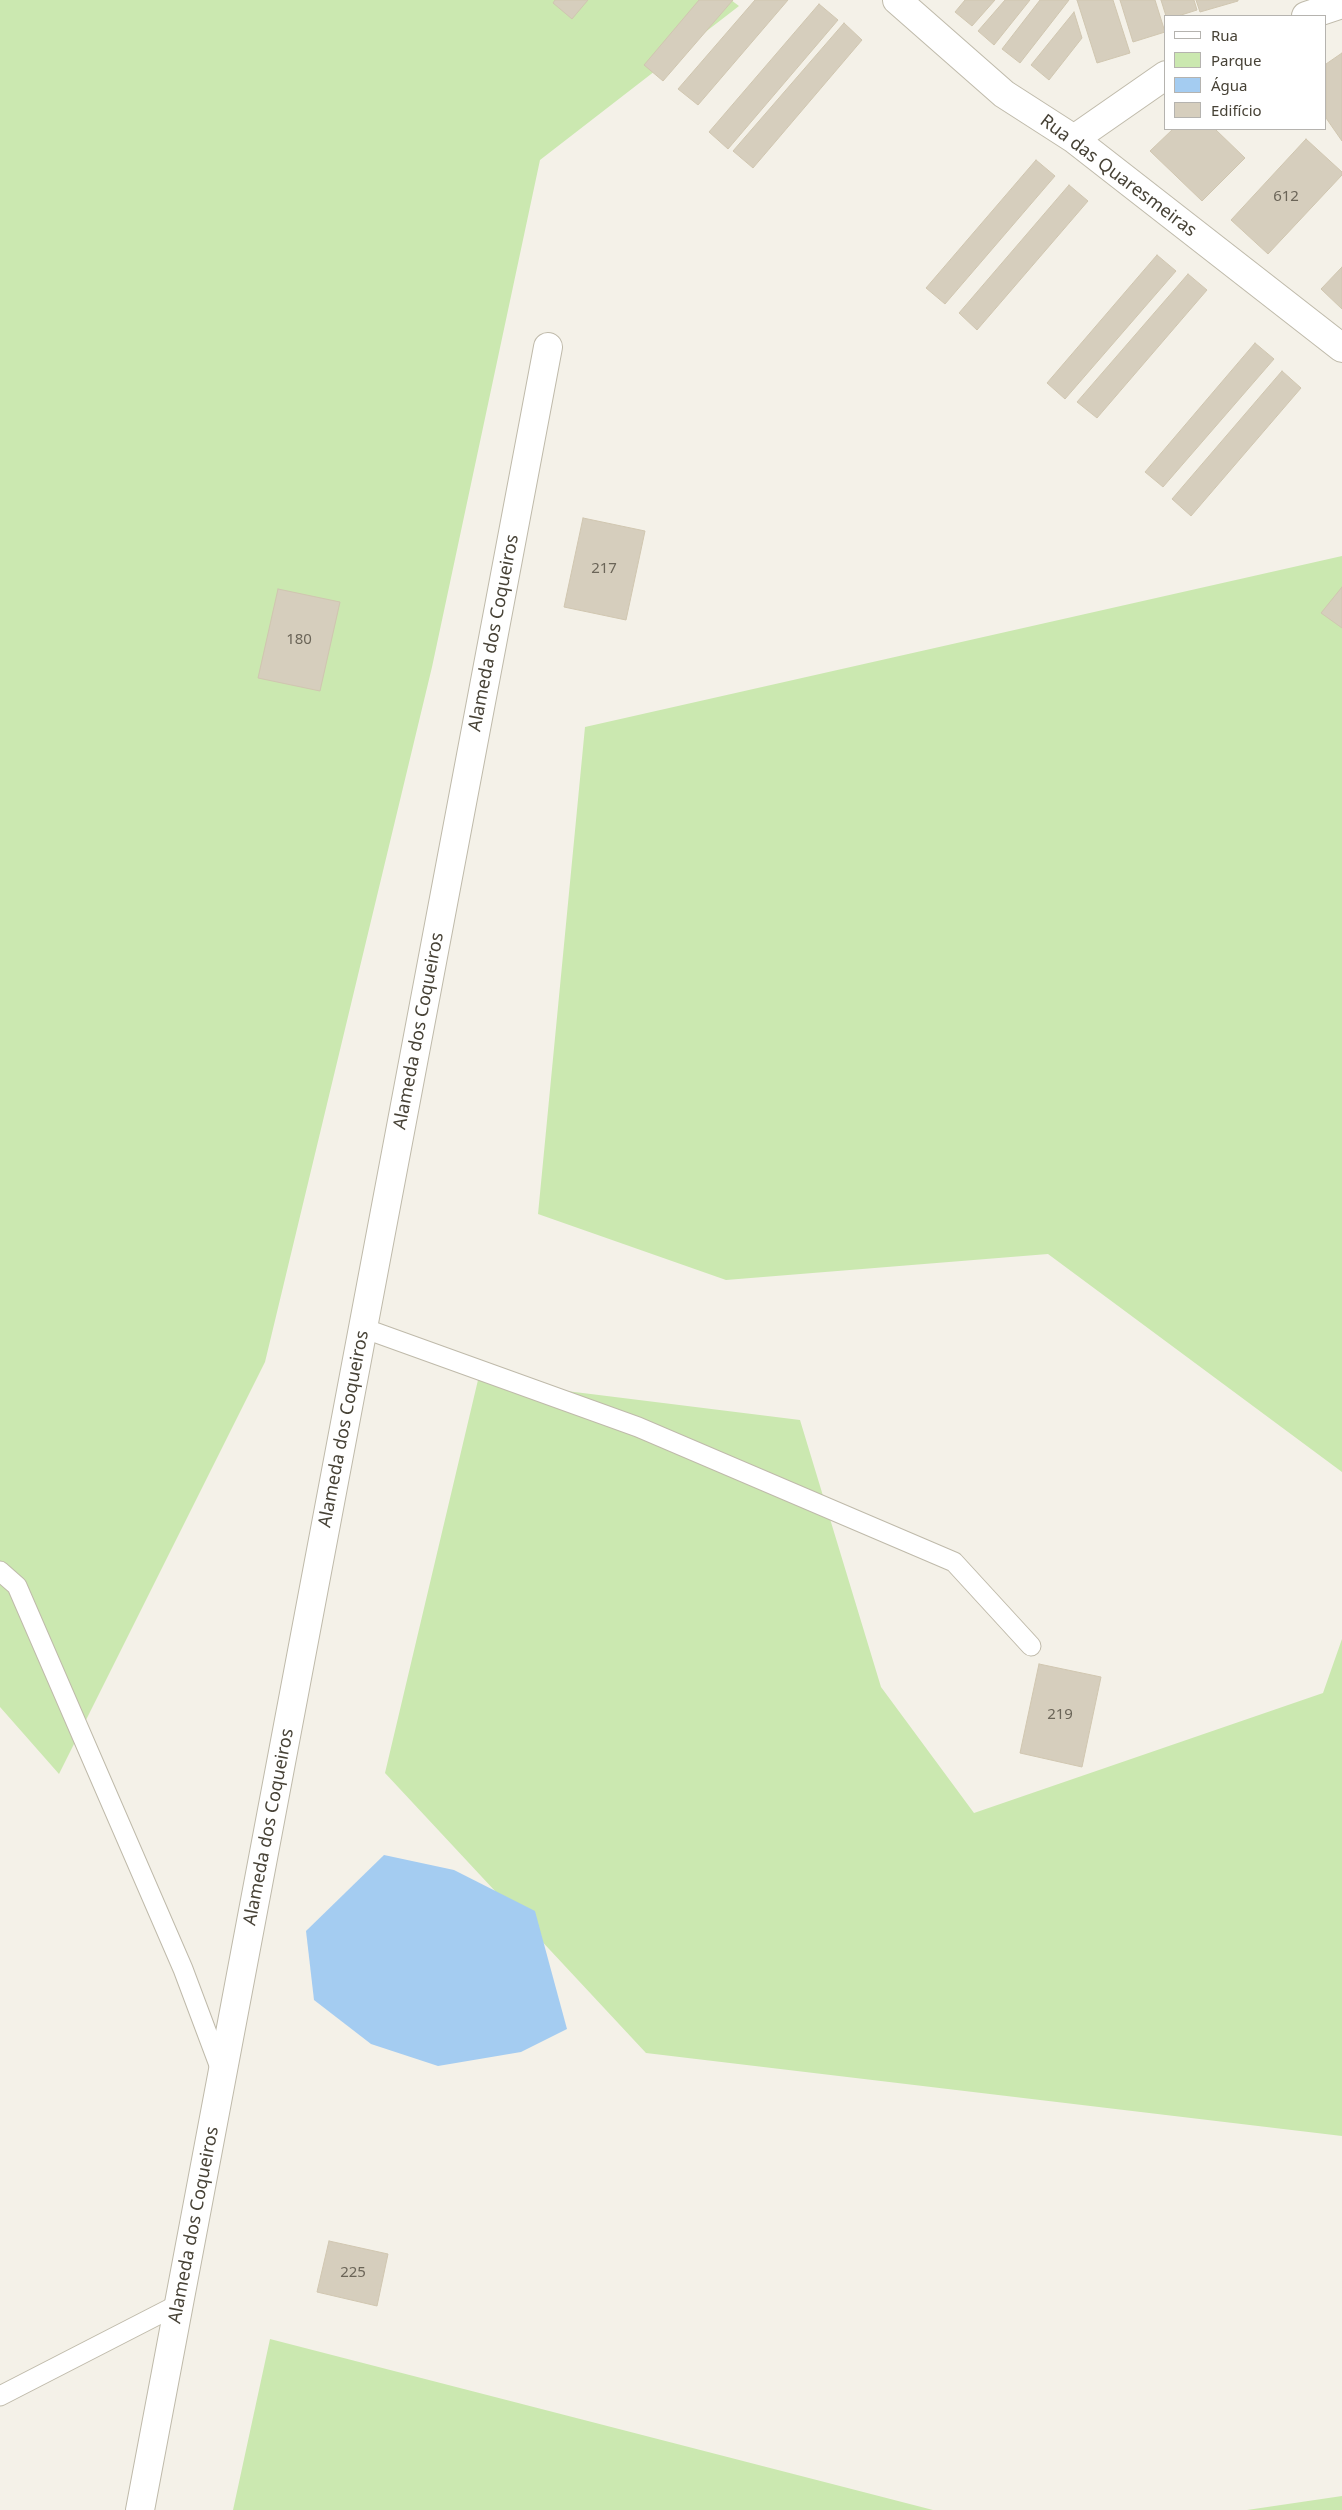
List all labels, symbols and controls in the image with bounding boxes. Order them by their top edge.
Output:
legend [1164,15,1327,130]
text: Rua [1211,25,1238,45]
text: Parque [1211,50,1261,70]
text: Água [1211,75,1248,95]
text: Edifício [1211,100,1262,120]
street label: Rua das Quaresmeiras [1036,110,1200,242]
house number: 612 [1273,188,1299,206]
street label: Alameda dos Coqueiros [464,533,524,733]
house number: 217 [591,560,617,578]
house number: 180 [286,631,312,649]
street label: Alameda dos Coqueiros [389,931,449,1131]
street label: Alameda dos Coqueiros [314,1329,374,1529]
house number: 219 [1047,1706,1073,1724]
street label: Alameda dos Coqueiros [239,1727,299,1927]
street label: Alameda dos Coqueiros [164,2125,224,2325]
house number: 225 [340,2264,366,2282]

